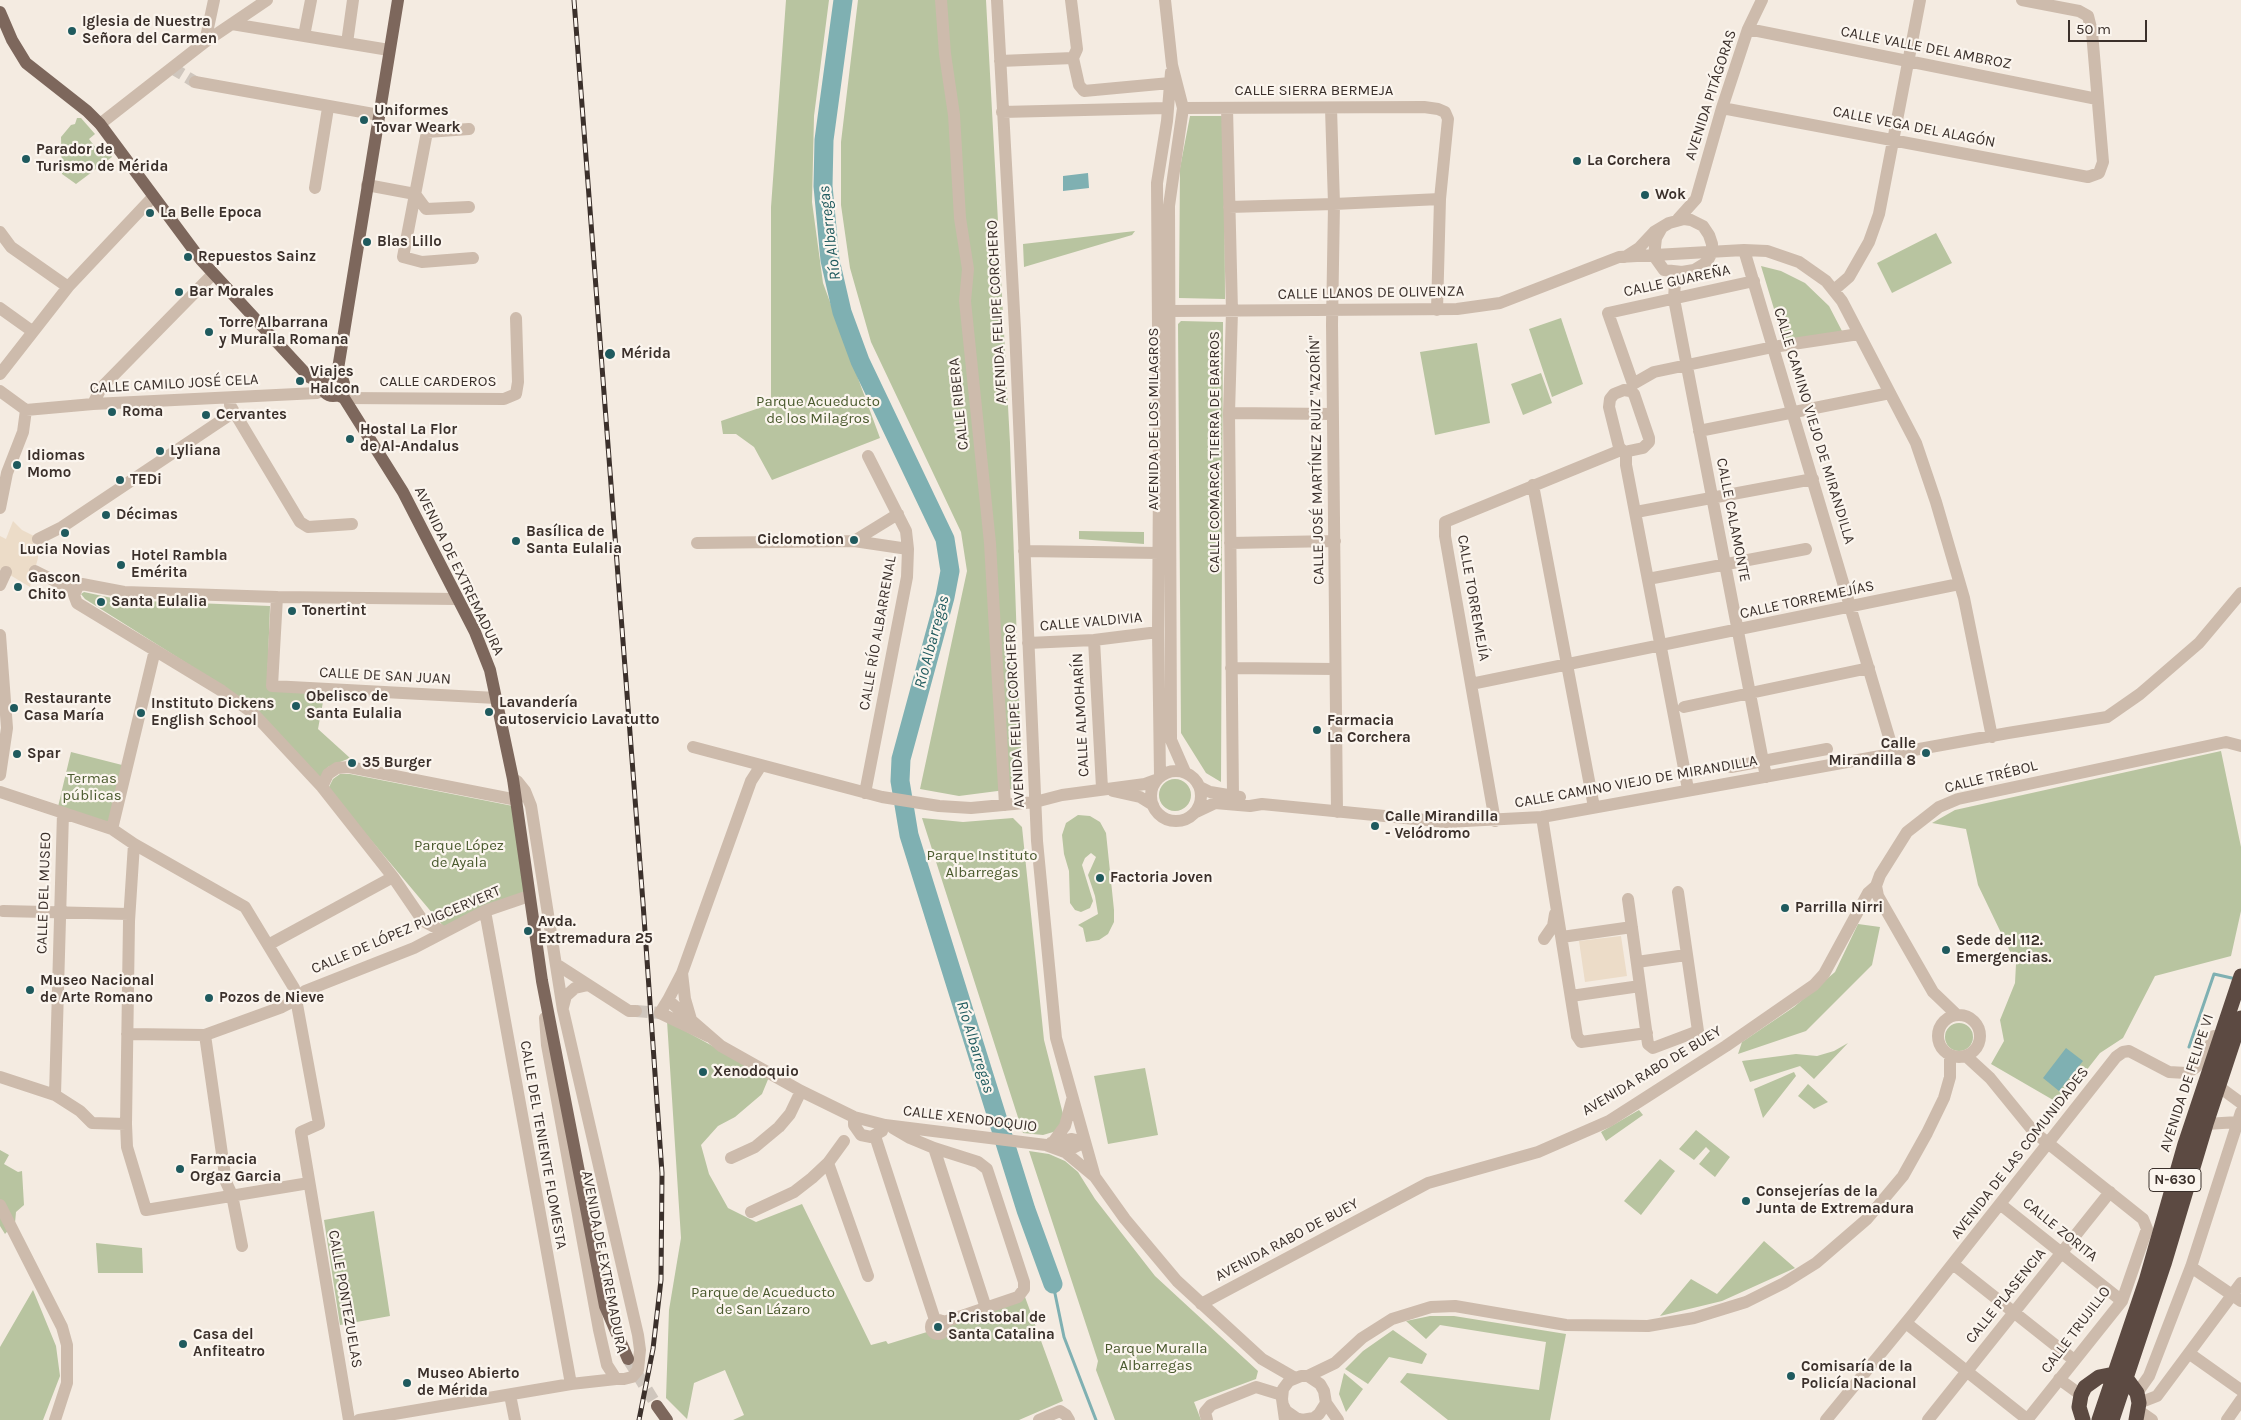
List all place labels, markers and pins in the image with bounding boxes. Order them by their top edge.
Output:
place label: Iglesia de Nuestra Señora del Carmen [82,13,217,48]
marker: Iglesia de Nuestra Señora del Carmen [66,25,78,37]
place label: Uniformes Tovar Weark [374,102,460,137]
marker: Uniformes Tovar Weark [358,114,370,126]
place label: Parador de Turismo de Mérida [36,141,168,176]
place label: La Corchera [1587,152,1671,170]
marker: Parador de Turismo de Mérida [20,153,32,165]
marker: La Corchera [1571,155,1583,167]
place label: Wok [1655,186,1686,204]
marker: Wok [1639,189,1651,201]
place label: La Belle Epoca [160,204,262,222]
marker: La Belle Epoca [144,207,156,219]
place label: Blas Lillo [377,233,442,251]
marker: Blas Lillo [361,236,373,248]
place label: Repuestos Sainz [198,248,316,266]
marker: Repuestos Sainz [182,251,194,263]
place label: Bar Morales [189,283,274,301]
marker: Bar Morales [173,286,185,298]
place label: Torre Albarrana y Muralla Romana [219,314,349,349]
marker: Torre Albarrana y Muralla Romana [203,326,215,338]
place label: Mérida [621,345,671,363]
marker: Mérida [603,347,617,361]
place label: Viajes Halcon [310,363,360,398]
marker: Viajes Halcon [294,375,306,387]
place label: Roma [122,403,163,421]
marker: Roma [106,406,118,418]
place label: Cervantes [216,406,287,424]
marker: Cervantes [200,409,212,421]
place label: Hostal La Flor de Al-Andalus [360,421,459,456]
marker: Hostal La Flor de Al-Andalus [344,433,356,445]
place label: Lyliana [170,442,221,460]
marker: Lyliana [154,445,166,457]
place label: Idiomas Momo [27,447,85,482]
marker: Idiomas Momo [11,459,23,471]
place label: TEDi [130,471,162,489]
marker: TEDi [114,474,126,486]
place label: Décimas [116,506,178,524]
marker: Décimas [100,509,112,521]
place label: Basílica de Santa Eulalia [526,523,622,558]
marker: Lucia Novias [59,527,71,539]
place label: Ciclomotion [757,531,844,549]
marker: Ciclomotion [848,534,860,546]
marker: Basílica de Santa Eulalia [510,535,522,547]
place label: Lucia Novias [20,541,110,559]
place label: Hotel Rambla Emérita [131,547,228,582]
marker: Hotel Rambla Emérita [115,559,127,571]
place label: Gascon Chito [28,569,81,604]
marker: Gascon Chito [12,581,24,593]
place label: Santa Eulalia [111,593,207,611]
marker: Santa Eulalia [95,596,107,608]
place label: Tonertint [302,602,366,620]
marker: Tonertint [286,605,298,617]
place label: Obelisco de Santa Eulalia [306,688,402,723]
place label: Restaurante Casa María [24,690,111,725]
place label: Lavandería autoservicio Lavatutto [499,694,660,729]
place label: Instituto Dickens English School [151,695,274,730]
marker: Obelisco de Santa Eulalia [290,700,302,712]
marker: Restaurante Casa María [8,702,20,714]
marker: Lavandería autoservicio Lavatutto [483,706,495,718]
marker: Instituto Dickens English School [135,707,147,719]
place label: Farmacia La Corchera [1327,712,1411,747]
marker: Farmacia La Corchera [1311,724,1323,736]
place label: Calle Mirandilla 8 [1828,735,1916,770]
place label: Spar [27,745,60,763]
marker: Calle Mirandilla 8 [1920,747,1932,759]
marker: Spar [11,748,23,760]
place label: 35 Burger [362,754,431,772]
marker: 35 Burger [346,757,358,769]
place label: Calle Mirandilla - Velódromo [1385,808,1498,843]
marker: Calle Mirandilla - Velódromo [1369,820,1381,832]
place label: Factoria Joven [1110,869,1213,887]
marker: Factoria Joven [1094,872,1106,884]
place label: Parrilla Nirri [1795,899,1883,917]
marker: Parrilla Nirri [1779,902,1791,914]
place label: Avda. Extremadura 25 [538,913,653,948]
marker: Avda. Extremadura 25 [522,925,534,937]
place label: Sede del 112. Emergencias. [1956,932,2052,967]
marker: Sede del 112. Emergencias. [1940,944,1952,956]
place label: Museo Nacional de Arte Romano [40,972,154,1007]
marker: Museo Nacional de Arte Romano [24,984,36,996]
place label: Pozos de Nieve [219,989,324,1007]
marker: Pozos de Nieve [203,992,215,1004]
place label: Xenodoquio [713,1063,799,1081]
marker: Xenodoquio [697,1066,709,1078]
place label: Farmacia Orgaz Garcia [190,1151,281,1186]
marker: Farmacia Orgaz Garcia [174,1163,186,1175]
place label: Consejerías de la Junta de Extremadura [1756,1183,1914,1218]
marker: Consejerías de la Junta de Extremadura [1740,1195,1752,1207]
place label: P.Cristobal de Santa Catalina [948,1309,1055,1344]
marker: P.Cristobal de Santa Catalina [932,1321,944,1333]
place label: Casa del Anfiteatro [193,1326,265,1361]
marker: Casa del Anfiteatro [177,1338,189,1350]
place label: Comisaría de la Policía Nacional [1801,1358,1917,1393]
place label: Museo Abierto de Mérida [417,1365,519,1400]
marker: Comisaría de la Policía Nacional [1785,1370,1797,1382]
marker: Museo Abierto de Mérida [401,1377,413,1389]

